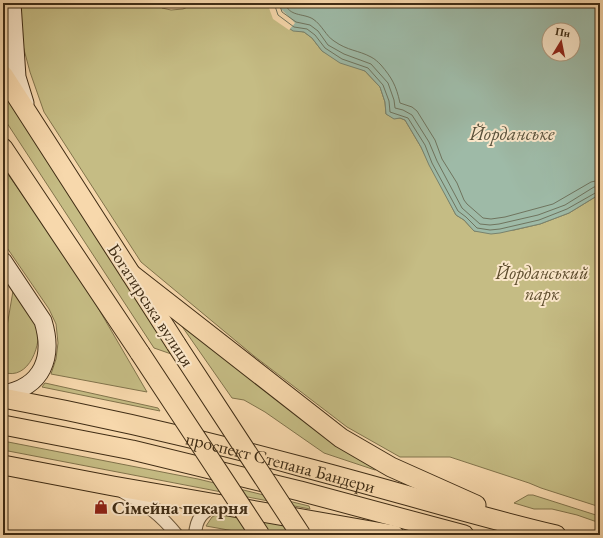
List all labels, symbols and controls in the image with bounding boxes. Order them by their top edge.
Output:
north arrow [541,22,581,62]
text: Пн [554,24,572,40]
water label: Йорданське [468,121,555,146]
street label: Богатирська вулиця [102,239,200,371]
park label: Йорданський парк [495,261,588,306]
street label: проспект Степана Бандери [184,426,379,498]
place label: Сімейна пекарня [112,496,248,519]
shop icon: Сімейна пекарня [93,499,109,515]

